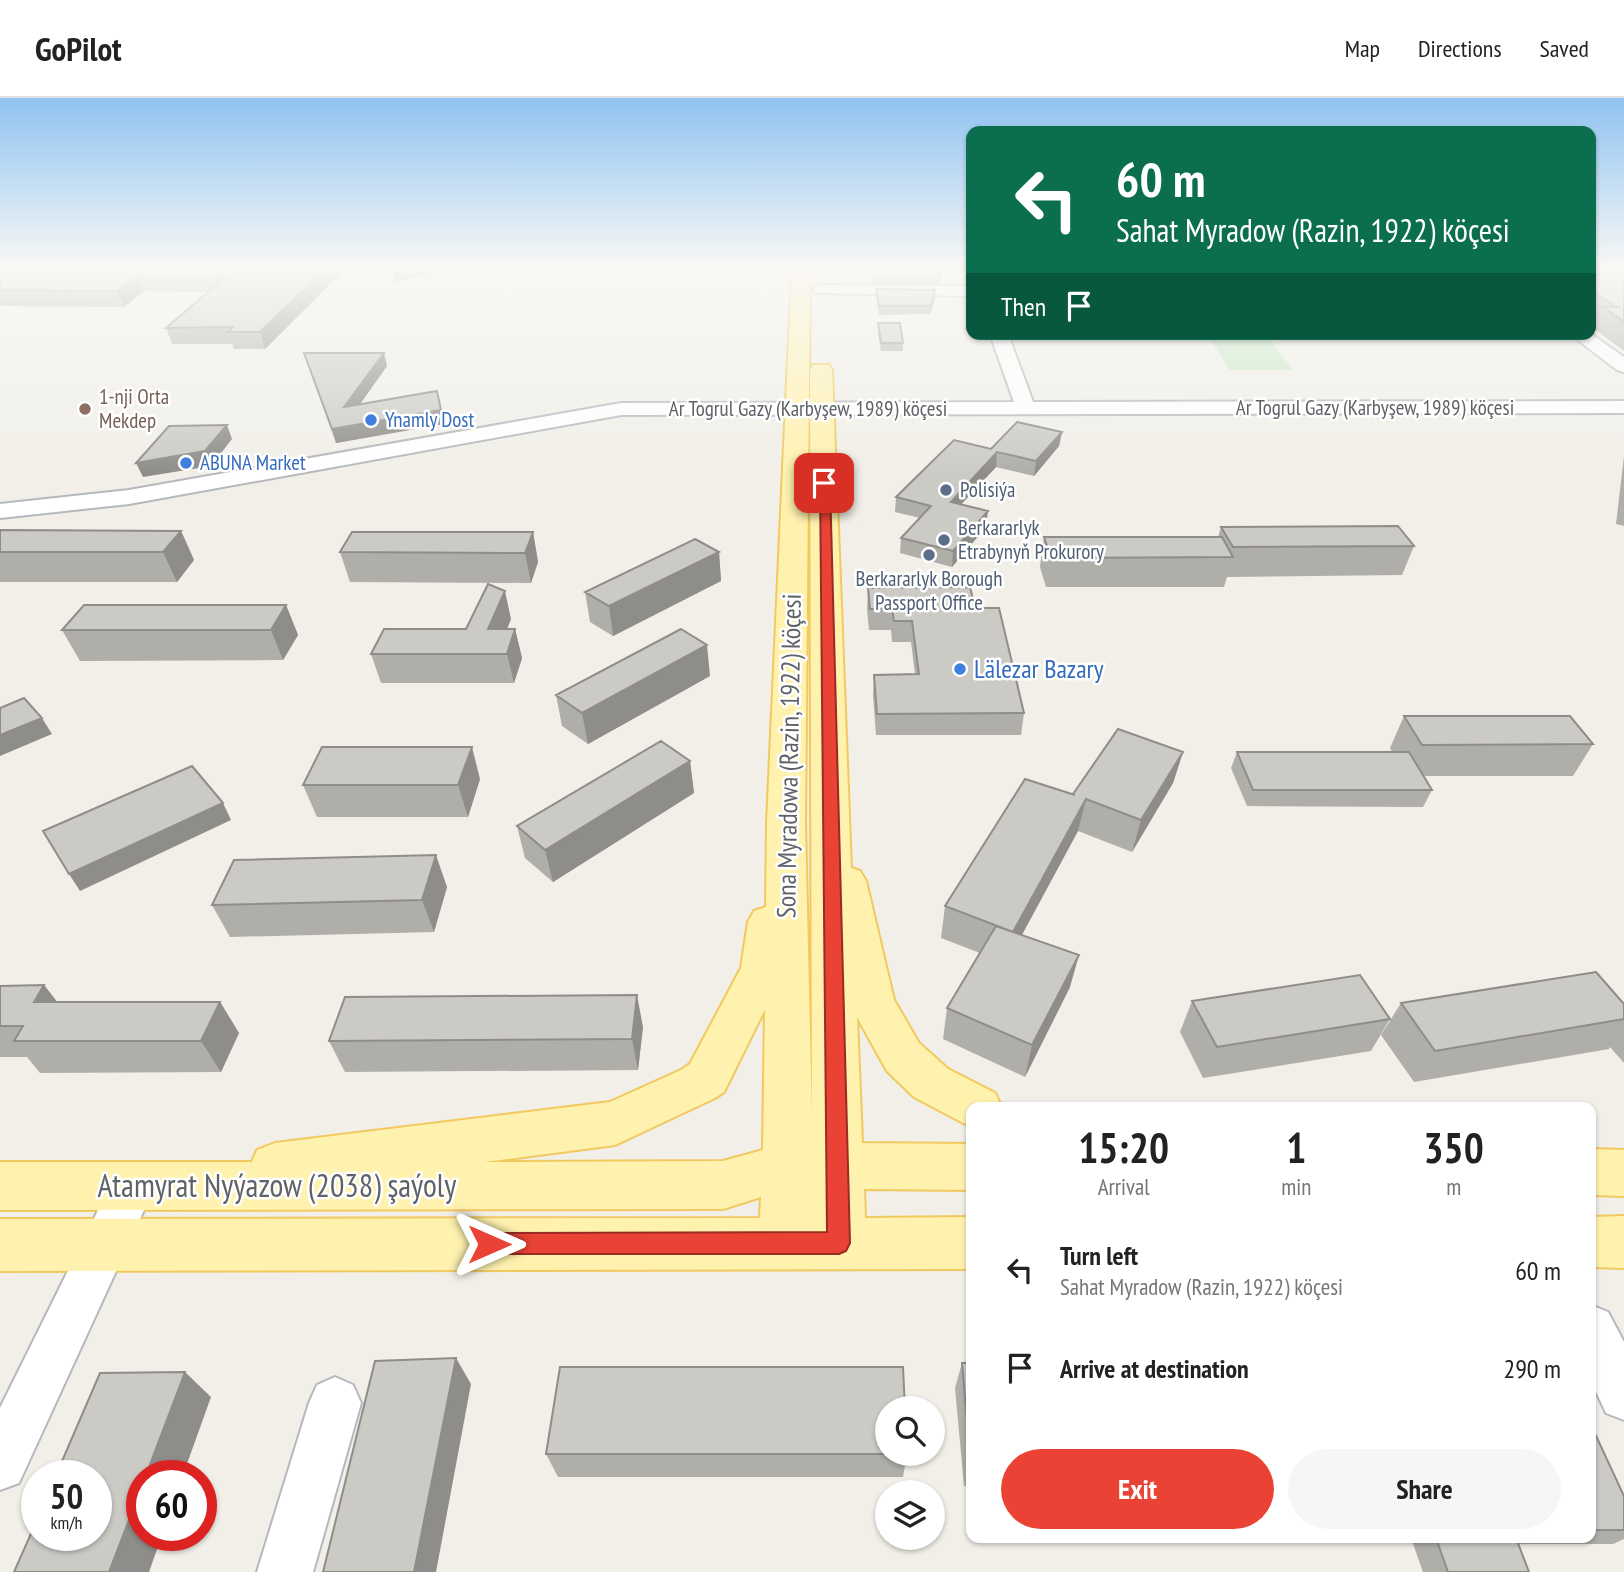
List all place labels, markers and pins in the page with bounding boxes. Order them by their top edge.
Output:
place label: 1-nji Orta Mekdep [99,383,169,434]
marker: 1-nji Orta Mekdep [77,401,93,417]
place label: Ynamly Dost [385,406,474,433]
marker: Ynamly Dost [363,412,379,428]
place label: ABUNA Market [200,449,306,476]
pin [794,453,854,513]
marker: ABUNA Market [178,455,194,471]
place label: Polisiýa [960,476,1015,503]
marker: Polisiýa [938,482,954,498]
place label: Berkararlyk Etrabynyň Prokurory [958,514,1104,565]
marker: Berkararlyk Etrabynyň Prokurory [936,532,952,548]
marker: Berkararlyk Borough Passport Office [921,547,937,563]
place label: Berkararlyk Borough Passport Office [856,565,1002,616]
place label: Lälezar Bazary [974,652,1104,685]
marker: Lälezar Bazary [952,661,968,677]

